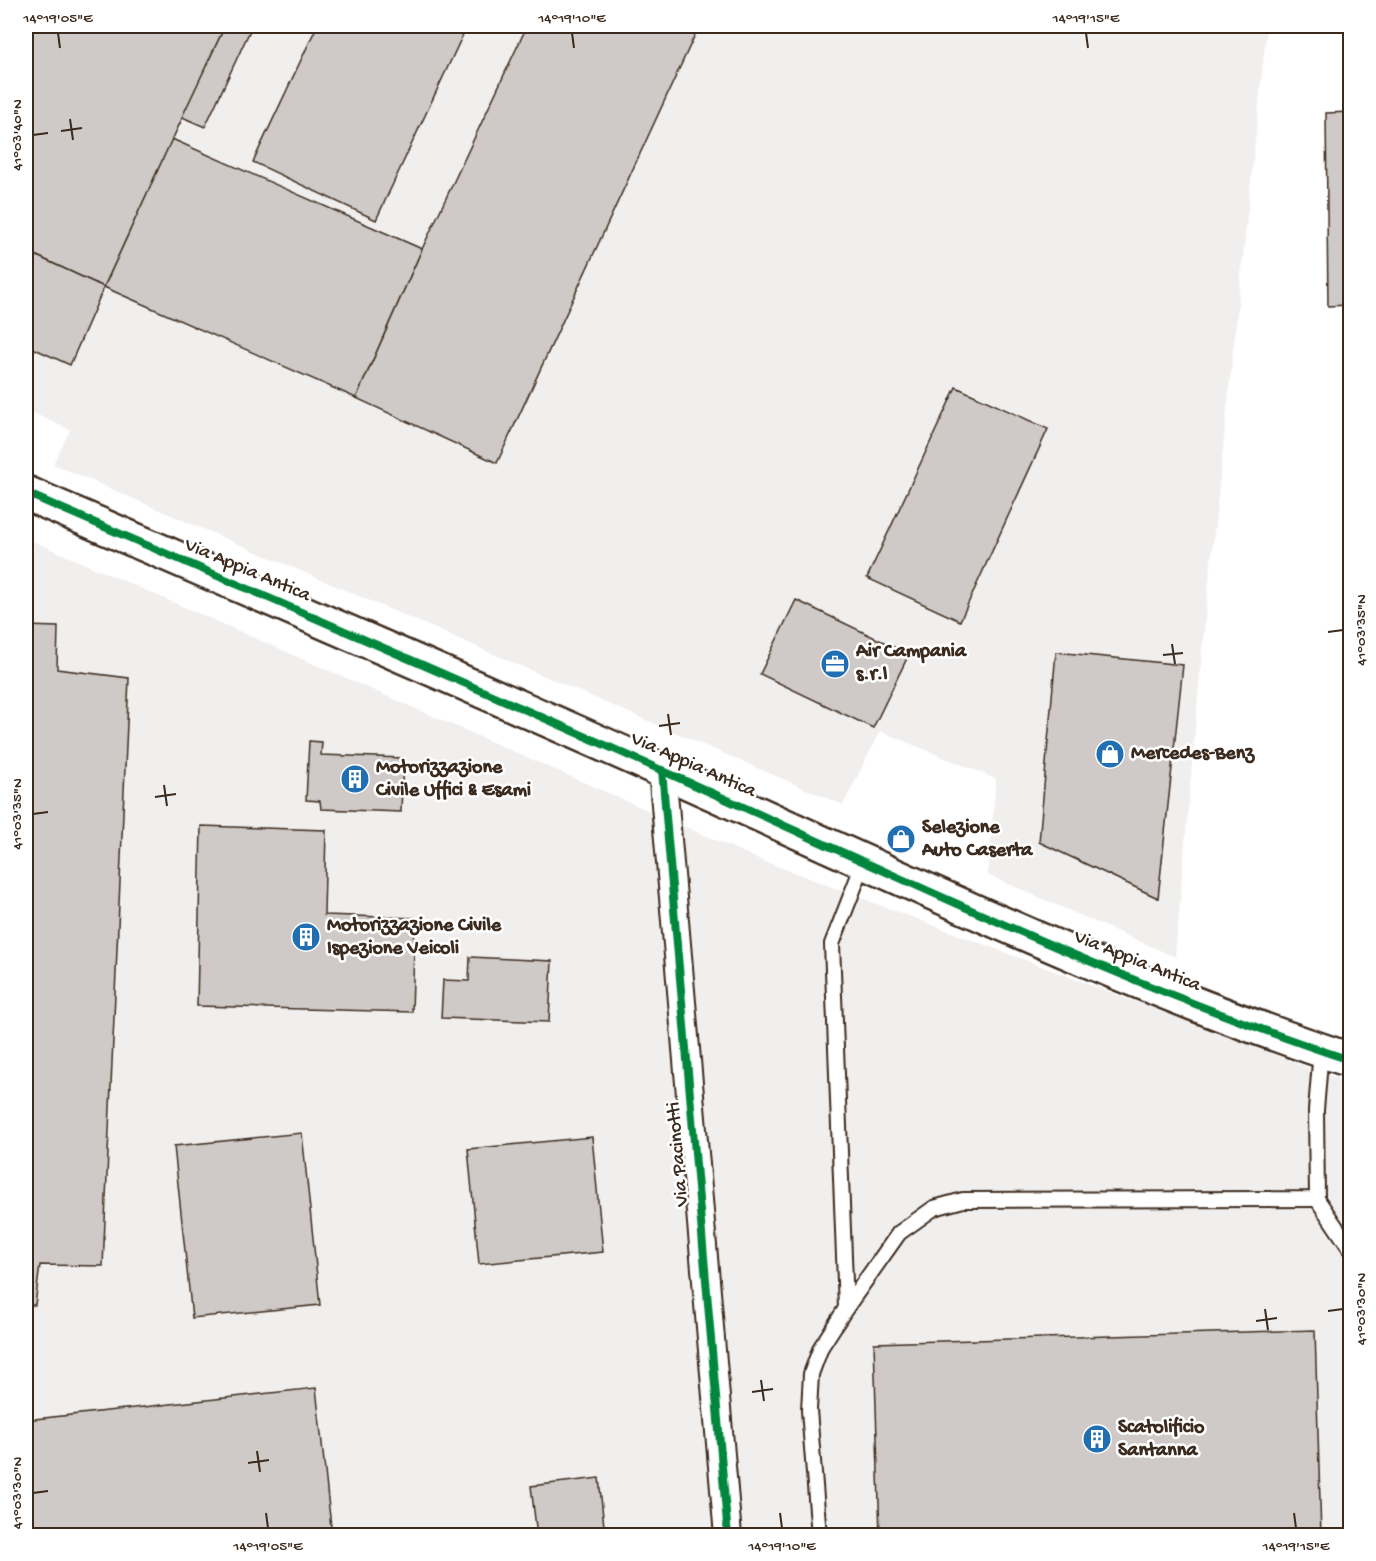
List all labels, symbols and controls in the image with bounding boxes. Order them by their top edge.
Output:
text: 14°19'05"E [22,10,93,28]
text: 14°19'10"E [537,10,606,28]
text: 14°19'15"E [1052,10,1120,28]
text: 41°03'40"N [9,99,27,171]
street label: Via Appia Antica [180,534,314,608]
text: 41°03'35"N [1353,594,1371,666]
place label: Air Campania s.r.l [855,641,967,687]
office icon: Air Campania s.r.l [819,648,851,680]
street label: Via Appia Antica [626,728,760,804]
shop icon: Mercedes-Benz [1094,738,1126,770]
place label: Mercedes-Benz [1131,743,1255,766]
place label: Motorizzazione Civile Uffici & Esami [375,757,531,803]
building icon: Motorizzazione Civile Uffici & Esami [339,763,371,795]
text: 41°03'35"N [9,778,27,850]
place label: Selezione Auto Caserta [921,817,1033,863]
shop icon: Selezione Auto Caserta [885,823,917,855]
place label: Motorizzazione Civile Ispezione Veicoli [327,915,502,961]
building icon: Motorizzazione Civile Ispezione Veicoli [290,921,322,953]
street label: Via Appia Antica [1069,926,1205,998]
street label: Via Pacinotti [663,1101,695,1208]
text: 41°03'30"N [1353,1273,1371,1345]
place label: Scatolificio Santanna [1118,1416,1205,1463]
building icon: Scatolificio Santanna [1081,1423,1113,1455]
text: 41°03'30"N [9,1457,27,1529]
text: 14°19'05"E [232,1538,303,1556]
text: 14°19'10"E [747,1538,816,1556]
text: 14°19'15"E [1262,1538,1330,1556]

